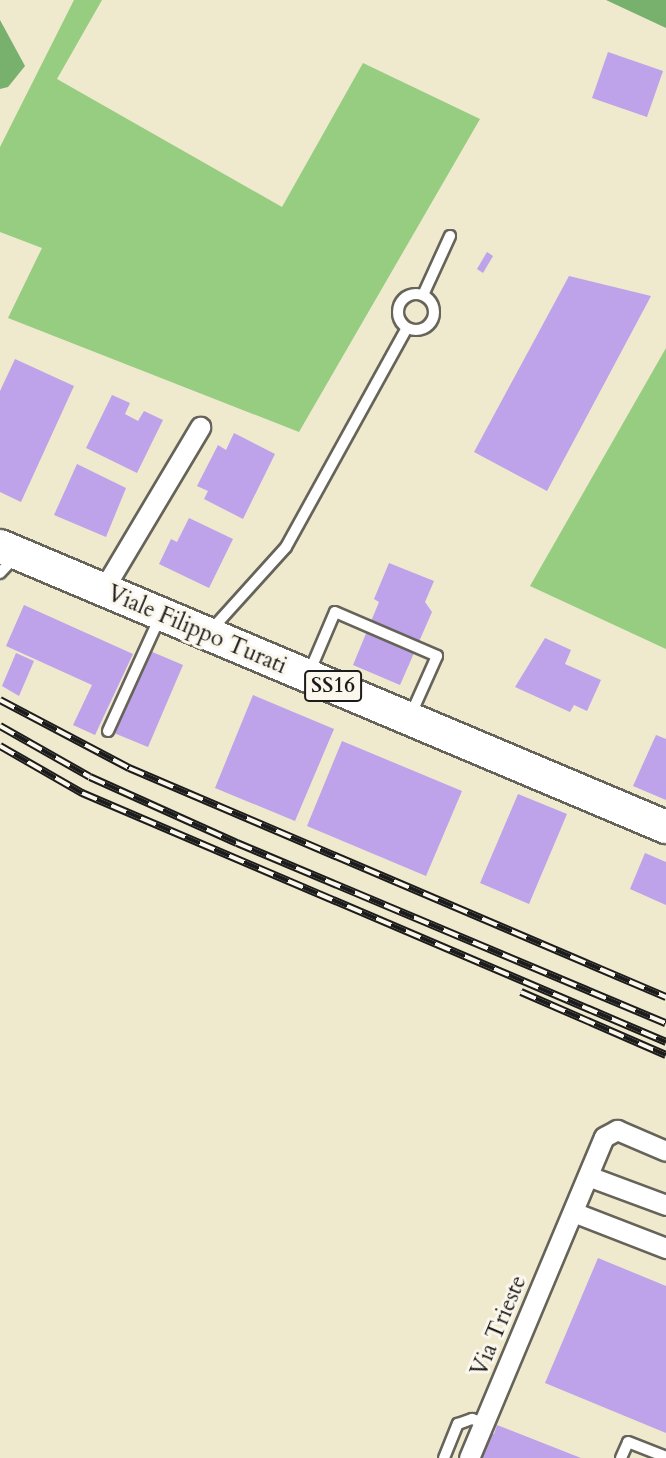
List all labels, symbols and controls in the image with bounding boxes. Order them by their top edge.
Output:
street label: Viale Filippo Turati [103,580,291,680]
road number: SS16 [303,668,363,704]
street label: Via Trieste [465,1271,533,1381]

